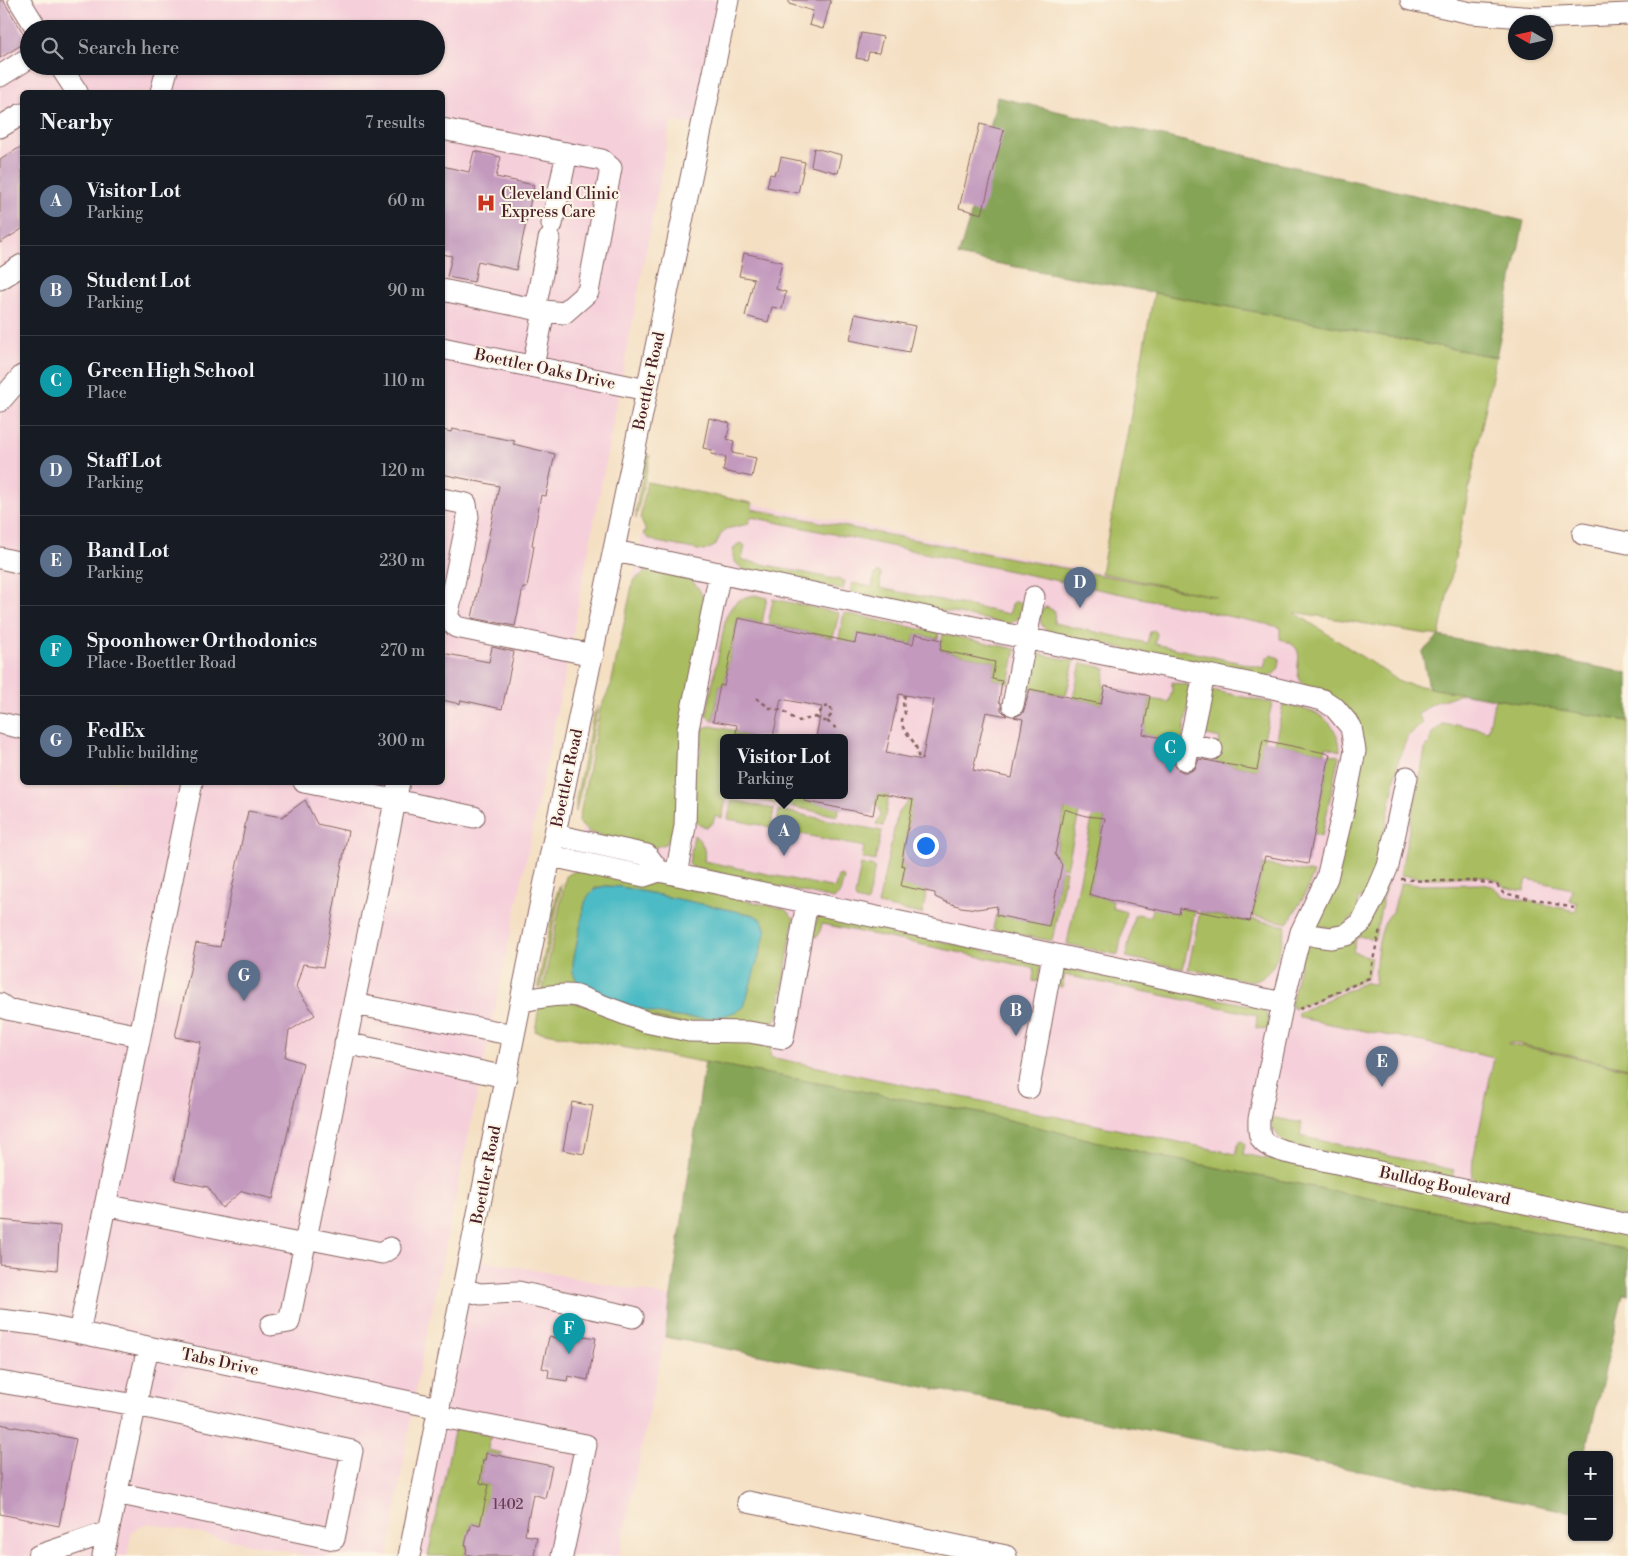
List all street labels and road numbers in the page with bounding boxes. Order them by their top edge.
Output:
street label: Boettler Road [629,330,669,433]
street label: Boettler Oaks Drive [472,344,617,394]
street label: Boettler Road [547,727,587,830]
street label: Boettler Road [466,1124,505,1227]
street label: Bulldog Boulevard [1377,1162,1512,1210]
street label: Tabs Drive [179,1344,261,1380]

